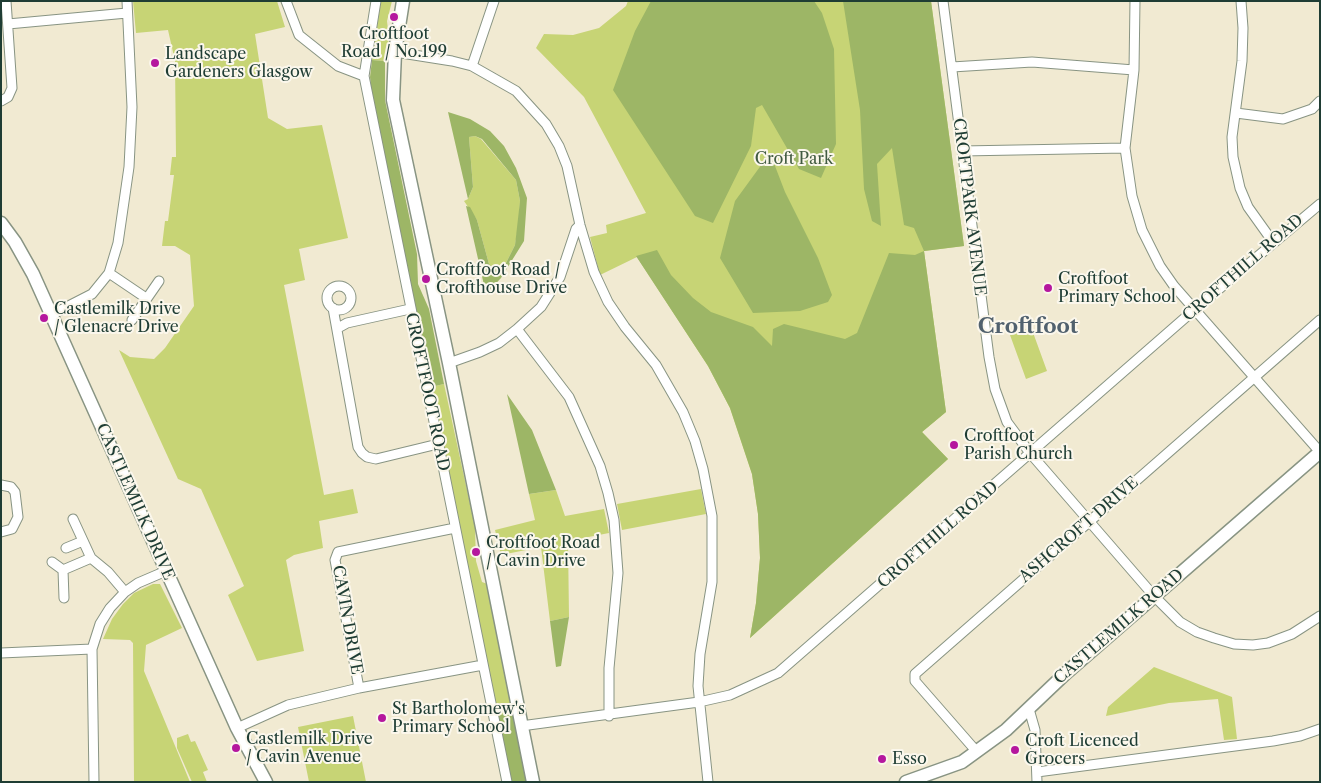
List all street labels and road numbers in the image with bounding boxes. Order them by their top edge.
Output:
street label: CROFTPARK AVENUE [949,117,989,297]
street label: CROFTHILL ROAD [1179,210,1307,326]
street label: CROFTFOOT ROAD [401,311,453,473]
street label: CASTLEMILK DRIVE [92,421,178,583]
street label: ASHCROFT DRIVE [1015,473,1143,587]
street label: CROFTHILL ROAD [874,477,1002,593]
street label: CAVIN DRIVE [328,564,366,676]
street label: CASTLEMILK ROAD [1050,565,1188,689]

